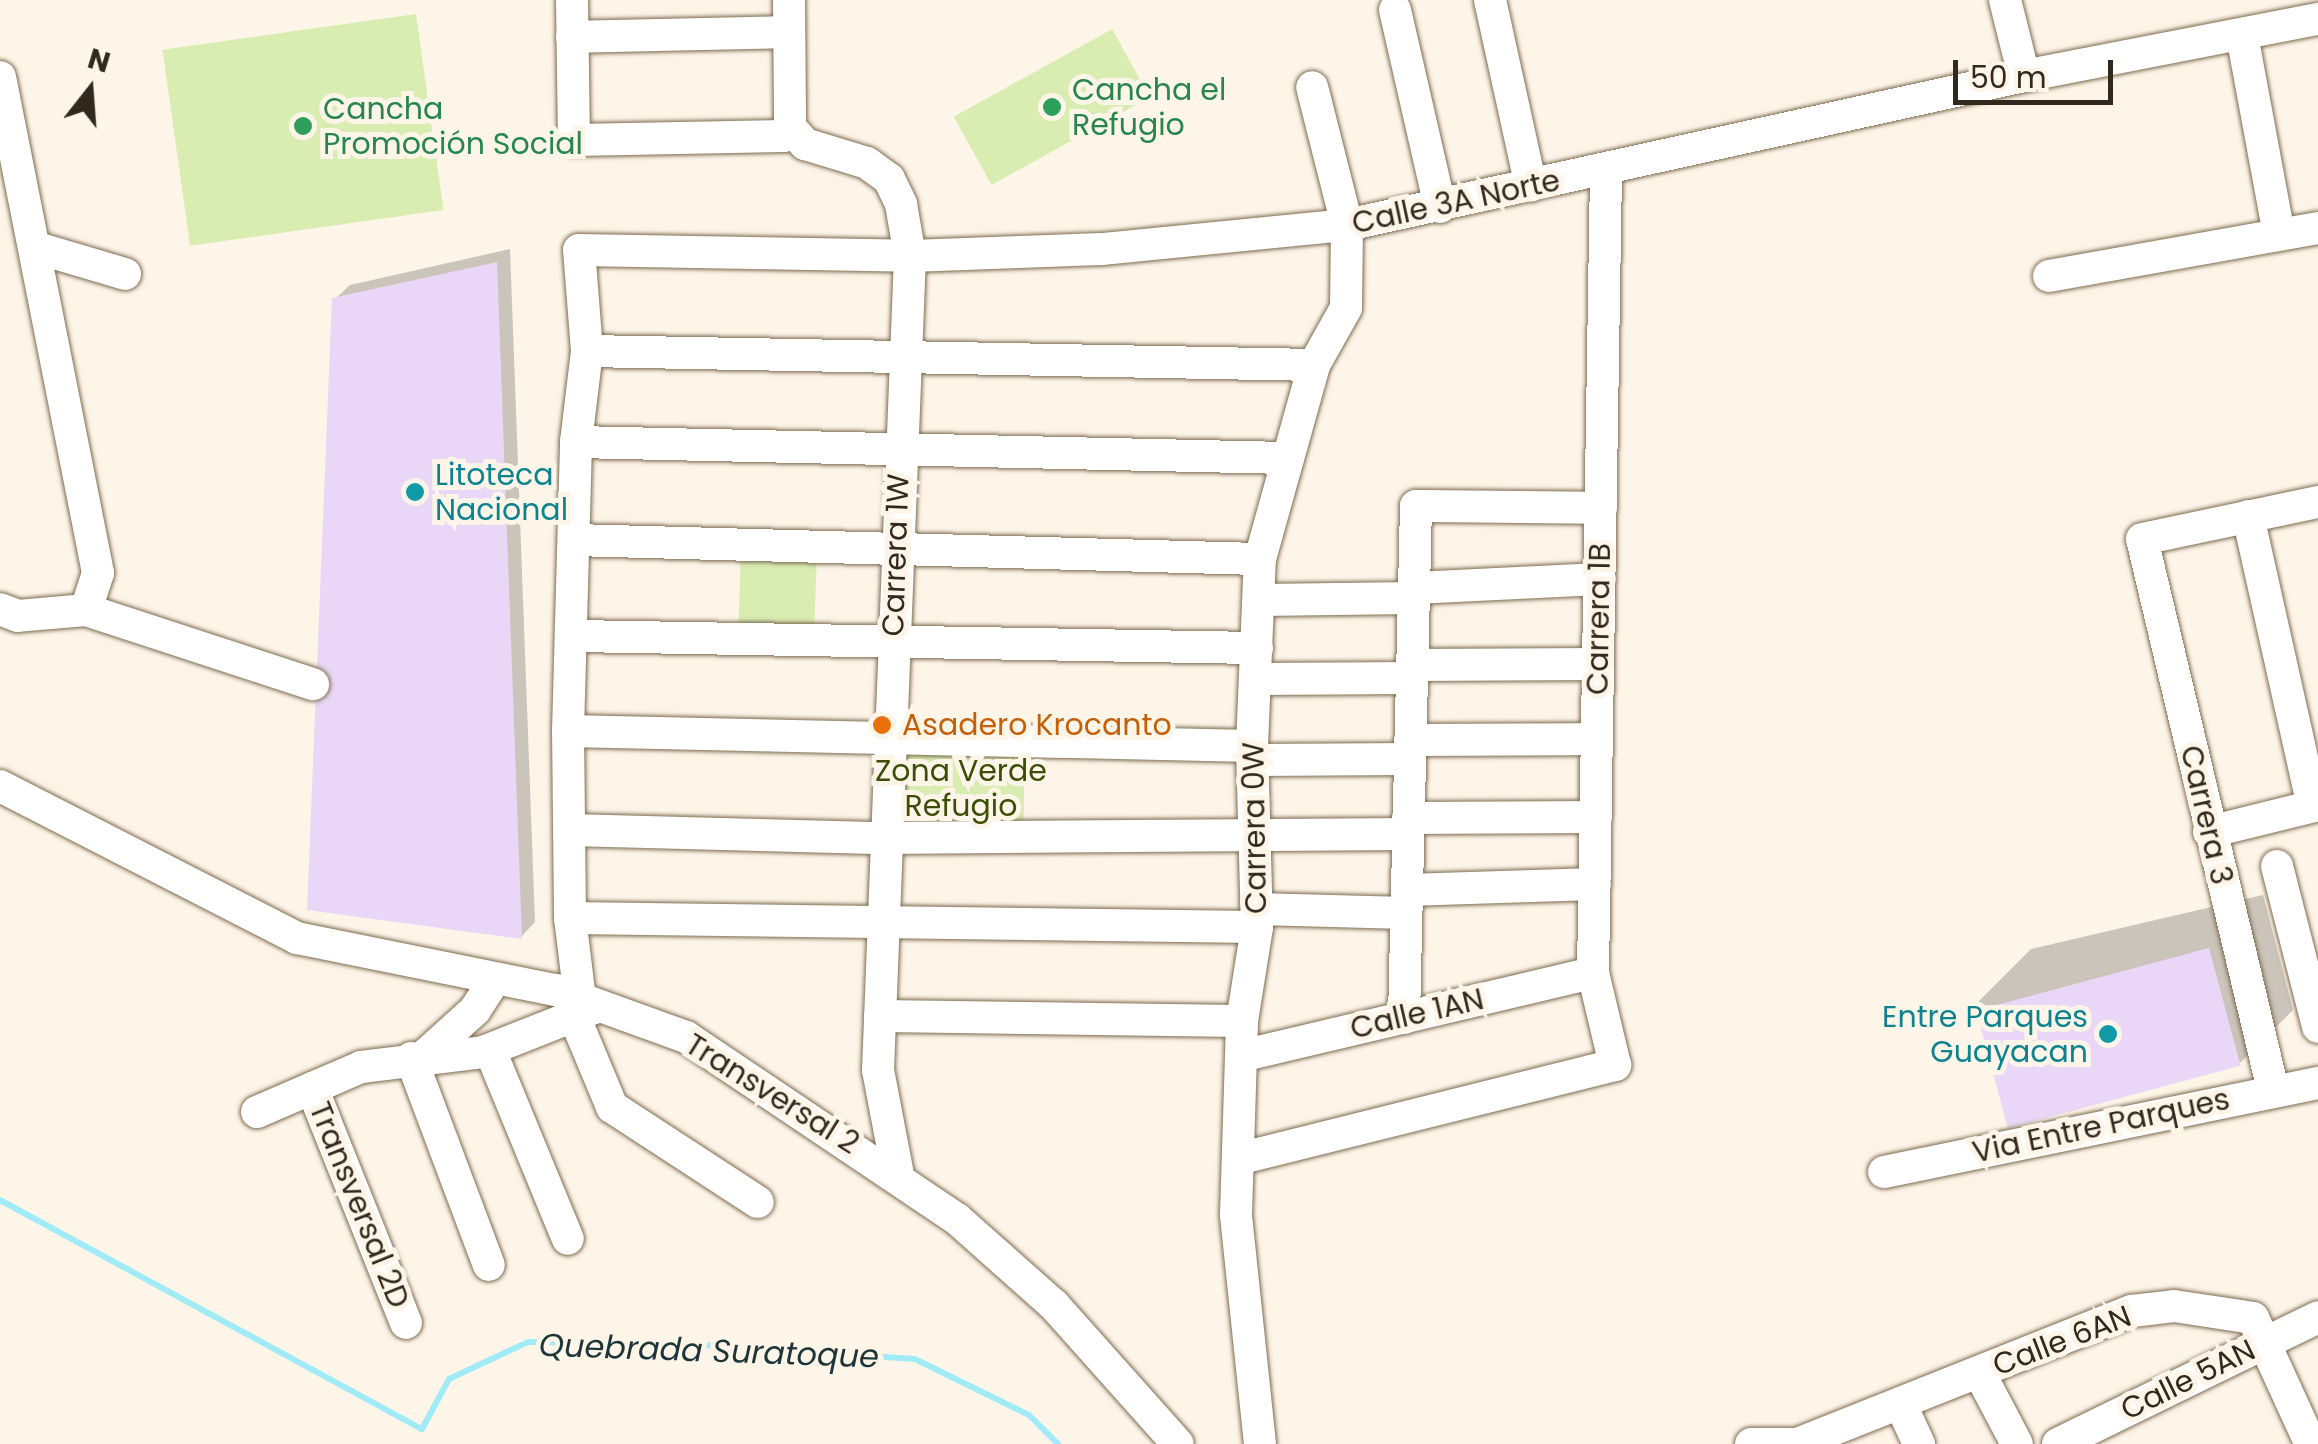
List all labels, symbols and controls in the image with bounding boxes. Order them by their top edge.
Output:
text: N [83,39,115,83]
north arrow [40,40,140,140]
scale bar [1958,40,2118,102]
text: 50 m [1970,56,2047,99]
place label: Cancha el Refugio [1072,72,1226,142]
place label: Cancha Promoción Social [323,91,583,162]
marker: Cancha el Refugio [1041,96,1063,118]
marker: Cancha Promoción Social [292,115,314,137]
street label: Calle 3A Norte [1349,162,1563,242]
place label: Litoteca Nacional [435,457,568,528]
street label: Carrera 1W [875,473,917,637]
marker: Litoteca Nacional [404,481,426,503]
street label: Carrera 1B [1580,543,1618,695]
place label: Asadero Krocanto [902,707,1172,743]
marker: Asadero Krocanto [871,714,893,736]
street label: Carrera 0W [1236,742,1274,914]
street label: Carrera 3 [2173,742,2239,888]
park label: Zona Verde Refugio [875,753,1047,824]
street label: Calle 1AN [1347,981,1487,1047]
place label: Entre Parques Guayacan [1882,999,2088,1070]
marker: Entre Parques Guayacan [2097,1023,2119,1045]
street label: Transversal 2 [679,1026,865,1162]
street label: Via Entre Parques [1969,1081,2233,1171]
street label: Transversal 2D [301,1097,417,1313]
street label: Calle 6AN [1988,1298,2136,1384]
water label: Quebrada Suratoque [538,1326,880,1376]
street label: Calle 5AN [2115,1332,2261,1428]

